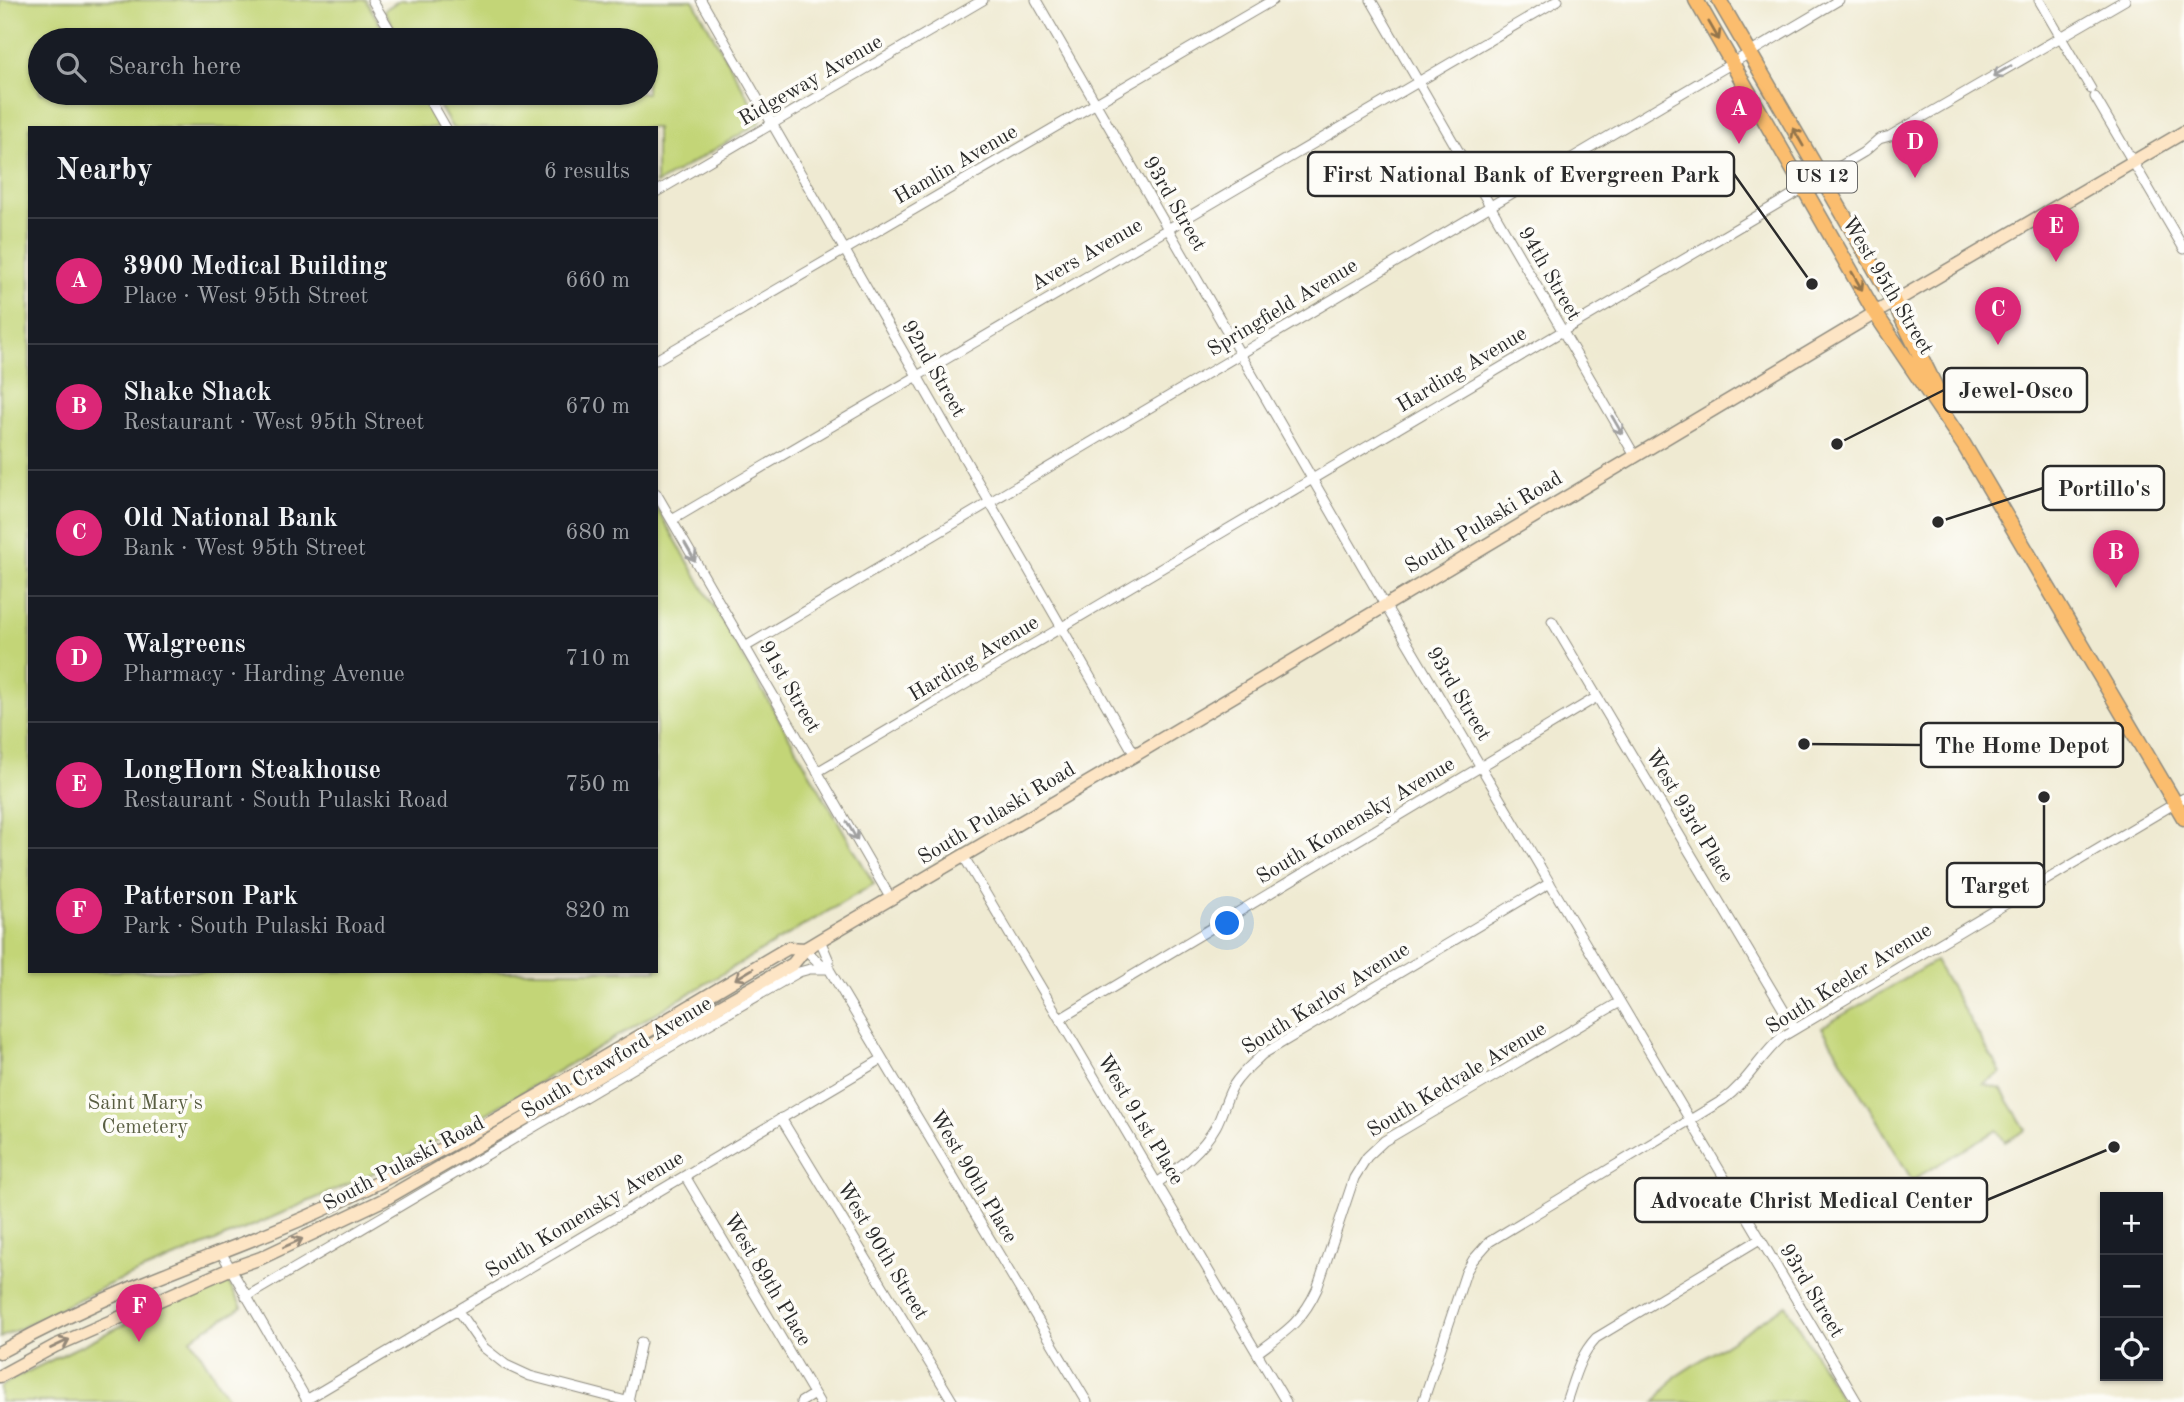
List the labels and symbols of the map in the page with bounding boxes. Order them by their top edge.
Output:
one-way arrow [1707,21,1721,41]
street label: Ridgeway Avenue [736,31,886,131]
one-way arrow [1992,65,2012,79]
pin: A [1716,86,1762,144]
pin: D [1892,120,1938,178]
street label: Hamlin Avenue [891,121,1021,209]
one-way arrow [1791,127,1805,147]
callout: First National Bank of Evergreen Park [1308,152,1734,196]
street label: 93rd Street [1139,153,1209,255]
road number: US 12 [1787,162,1857,192]
text: First National Bank of Evergreen Park [1322,164,1720,187]
pin: E [2033,204,2079,262]
street label: West 95th Street [1838,213,1936,359]
street label: Avers Avenue [1028,215,1146,295]
street label: 94th Street [1514,223,1584,325]
street label: Springfield Avenue [1204,255,1362,361]
one-way arrow [1850,270,1864,290]
pin: C [1975,287,2021,345]
street label: 92nd Street [897,317,969,421]
street label: Harding Avenue [1393,323,1531,417]
callout: Jewel-Osco [1944,368,2087,412]
text: Jewel-Osco [1959,380,2073,403]
one-way arrow [1610,415,1624,435]
callout: Portillo's [2043,466,2164,510]
street label: South Pulaski Road [1402,468,1566,578]
text: Portillo's [2058,478,2151,501]
pin: B [2093,530,2139,588]
one-way arrow [684,542,698,562]
street label: Harding Avenue [905,612,1043,706]
street label: 91st Street [754,637,824,737]
street label: 93rd Street [1422,643,1494,745]
callout: The Home Depot [1921,723,2123,767]
text: The Home Depot [1935,735,2109,758]
street label: West 93rd Place [1641,746,1737,886]
street label: South Komensky Avenue [1253,754,1459,888]
street label: South Pulaski Road [915,759,1079,869]
one-way arrow [845,821,859,841]
callout: Target [1947,863,2044,907]
text: Target [1961,875,2029,898]
your location [1210,906,1244,940]
street label: South Keeler Avenue [1762,919,1936,1039]
street label: South Karlov Avenue [1239,939,1413,1059]
one-way arrow [734,967,754,981]
street label: South Crawford Avenue [518,993,716,1123]
street label: South Kedvale Avenue [1364,1018,1550,1142]
street label: West 91st Place [1093,1051,1187,1189]
park label: Saint Mary's Cemetery [87,1093,203,1138]
street label: West 90th Place [925,1107,1021,1247]
street label: South Pulaski Road [320,1113,488,1215]
street label: South Komensky Avenue [482,1148,688,1282]
street label: West 90th Street [833,1178,931,1324]
callout: Advocate Christ Medical Center [1635,1178,1987,1222]
text: Advocate Christ Medical Center [1649,1190,1973,1213]
street label: West 89th Place [719,1210,815,1350]
one-way arrow [282,1236,304,1249]
street label: 93rd Street [1775,1240,1847,1342]
pin: F [116,1284,162,1342]
one-way arrow [49,1337,70,1350]

